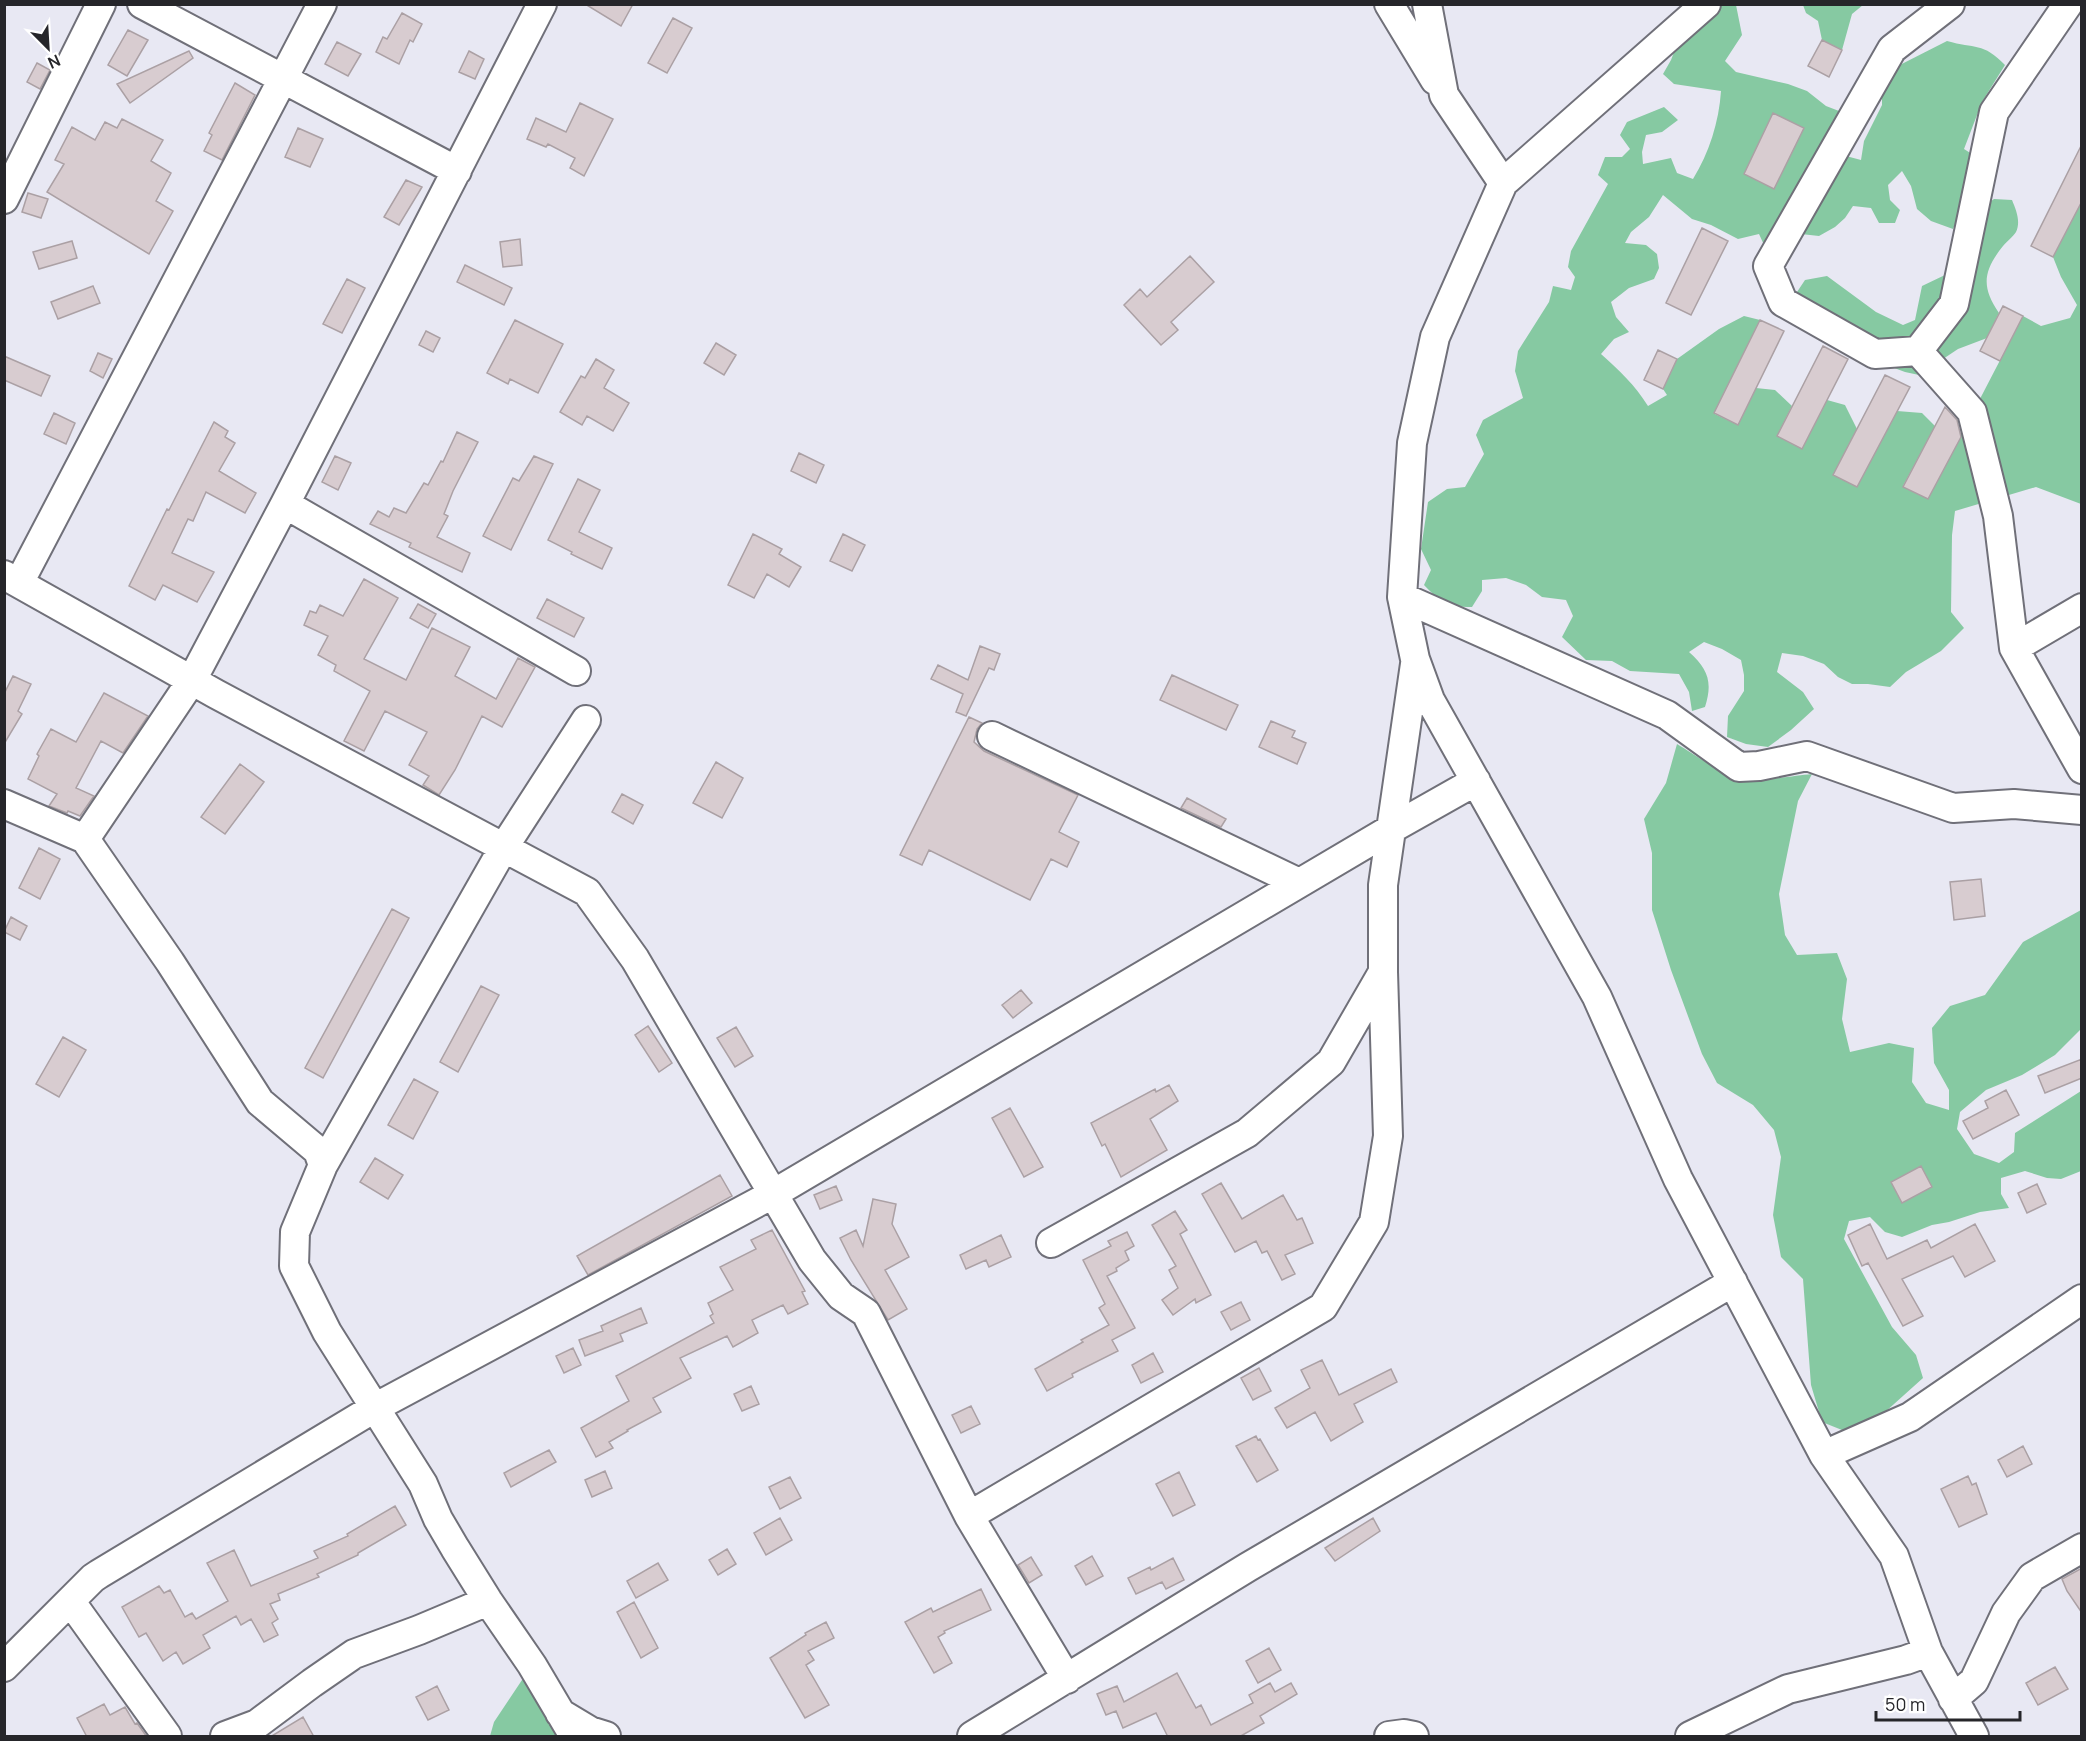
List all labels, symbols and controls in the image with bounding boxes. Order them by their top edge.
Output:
north arrow [18,18,78,78]
text: N [44,49,64,74]
scale bar [1876,1684,2020,1722]
text: 50 m [1885,1692,1925,1716]

